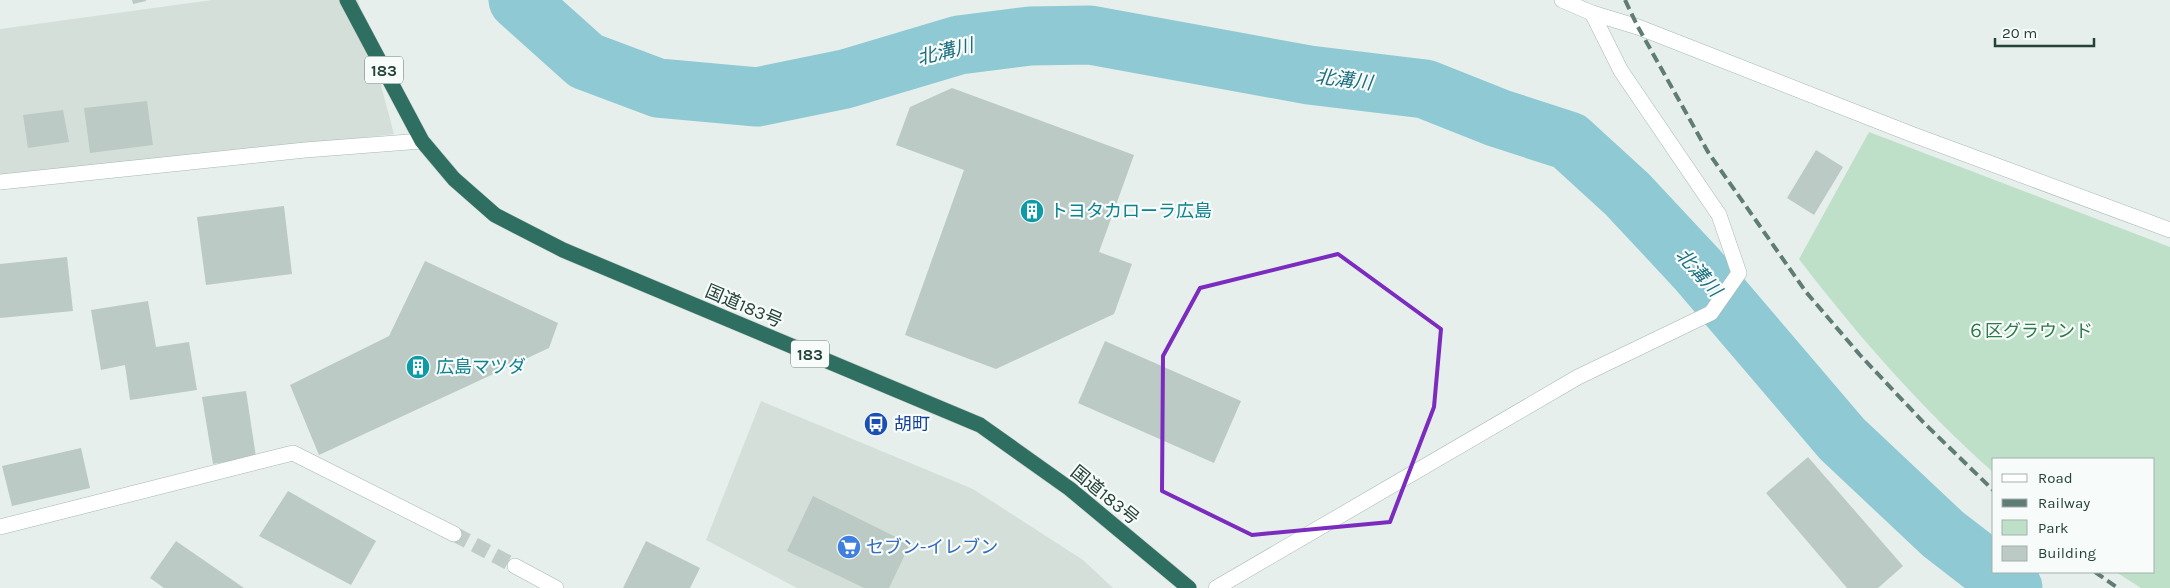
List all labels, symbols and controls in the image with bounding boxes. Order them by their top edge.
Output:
scale bar [1995,15,2094,47]
text: 20 m [2002,24,2037,42]
water label: 北溝川 [915,34,977,70]
road number: 183 [365,56,403,84]
water label: 北溝川 [1314,66,1375,95]
building icon: トヨタカローラ広島 [1019,198,1045,224]
place label: トヨタカローラ広島 [1050,200,1212,222]
water label: 北溝川 [1671,244,1727,303]
street label: 国道183号 [702,280,786,332]
park label: ６区グラウンド [1967,320,2093,342]
road number: 183 [791,340,829,368]
building icon: 広島マツダ [405,354,431,380]
place label: 広島マツダ [436,356,526,378]
bus stop icon: 胡町 [863,411,889,437]
place label: 胡町 [894,413,930,435]
legend [1992,458,2155,573]
street label: 国道183号 [1066,461,1144,529]
text: Road [2038,469,2073,487]
text: Railway [2038,494,2090,512]
text: Park [2038,519,2068,537]
supermarket icon: セブン-イレブン [836,534,862,560]
place label: セブン-イレブン [866,536,998,558]
text: Building [2038,544,2096,562]

